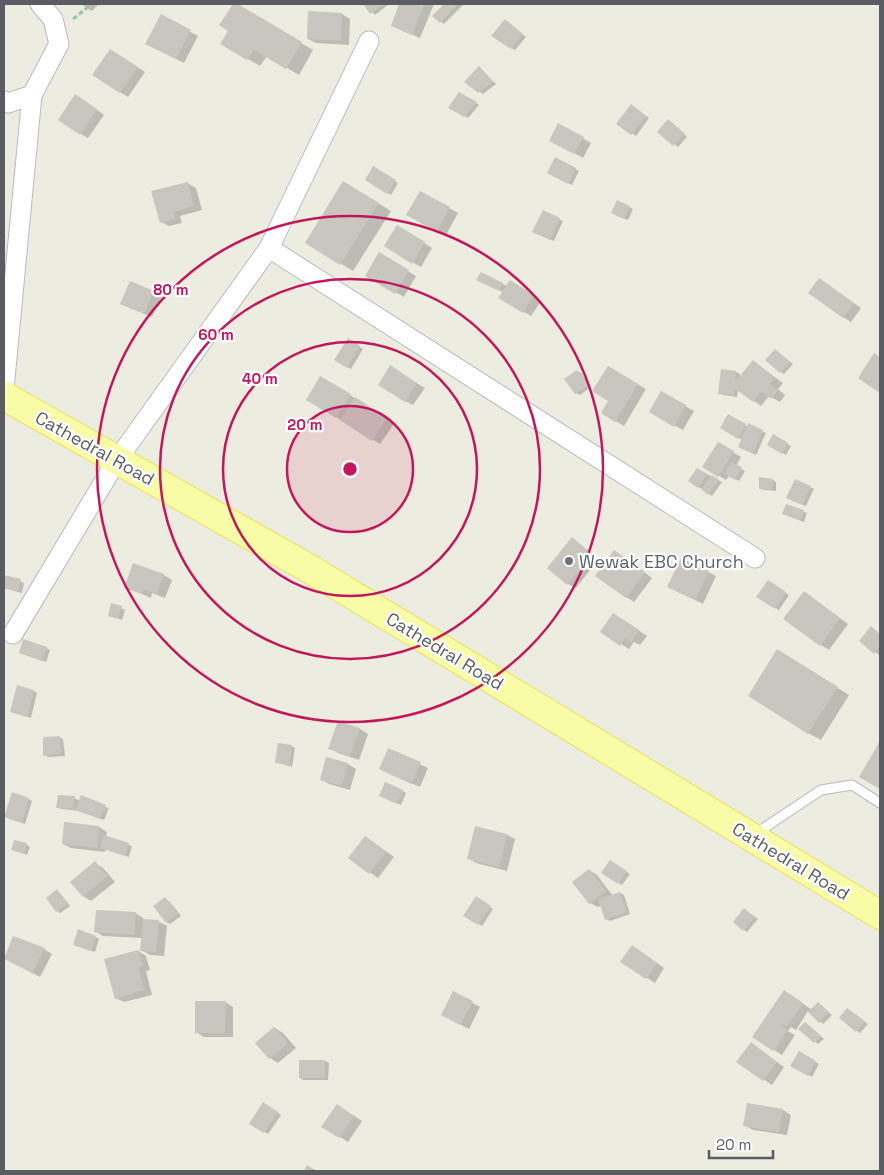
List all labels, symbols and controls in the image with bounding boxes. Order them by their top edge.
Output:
text: 80 m [153,280,189,299]
text: 60 m [198,325,234,344]
text: 40 m [242,369,278,388]
street label: Cathedral Road [31,406,159,490]
text: 20 m [287,415,323,434]
centre of rings [341,460,359,478]
place label: Wewak EBC Church [579,550,744,573]
marker: Wewak EBC Church [563,555,575,567]
street label: Cathedral Road [382,607,508,695]
street label: Cathedral Road [728,817,854,905]
scale bar [709,1128,773,1160]
text: 20 m [716,1135,751,1154]

